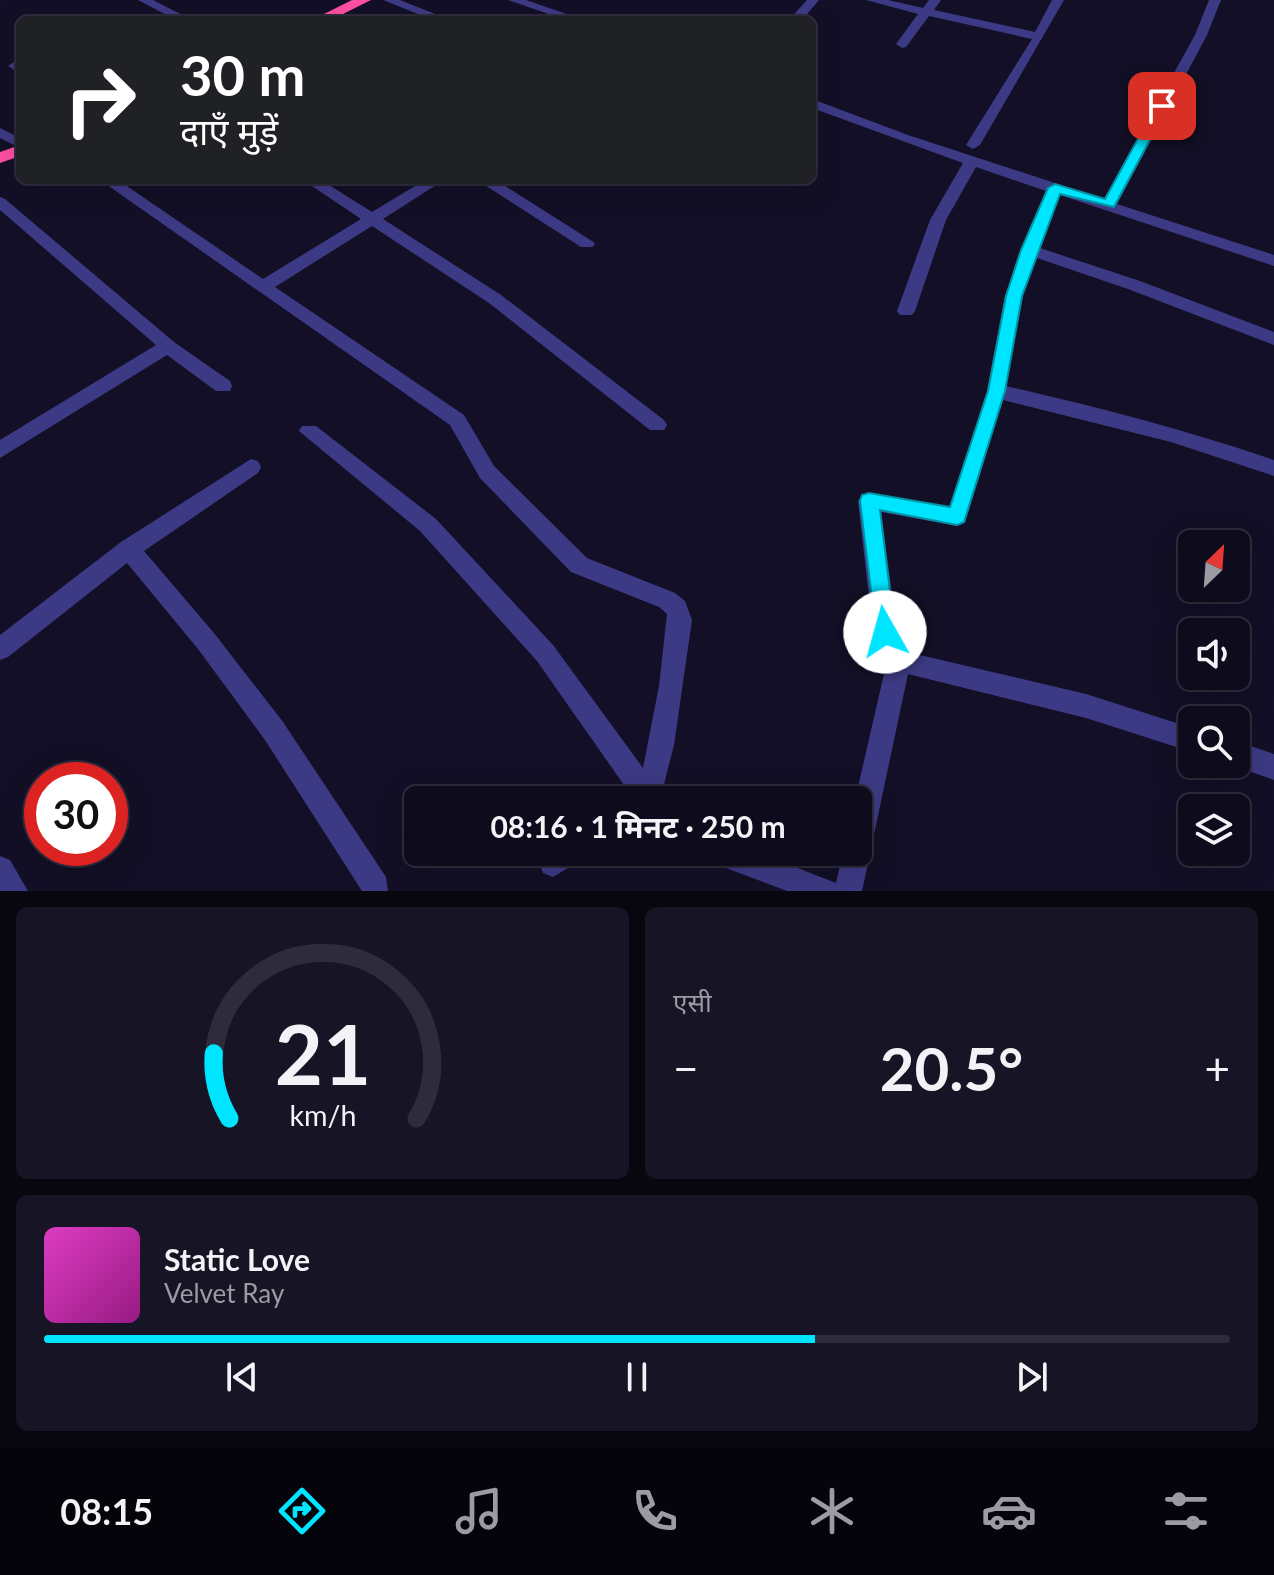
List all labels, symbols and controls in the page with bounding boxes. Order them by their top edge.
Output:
text: 30 m [180,41,305,108]
icon: right [48,48,152,152]
pin [1128,72,1196,140]
icon: arrive [1140,84,1184,128]
text: दाएँ मुड़ें [180,109,278,153]
north arrow [1178,530,1250,602]
map controls [1178,530,1250,866]
position arrow [843,590,927,674]
button: sound [1178,618,1250,690]
button: search [1178,706,1250,778]
speed limit sign: 30 [24,762,128,866]
button: layers [1178,794,1250,866]
text: 08:16 · 1 मिनट · 250 m [490,808,786,844]
text: एसी [673,986,712,1018]
text: 21 [274,1003,371,1103]
text: 20.5° [880,1032,1023,1104]
text: − [673,1042,699,1094]
text: + [1204,1042,1230,1094]
text: km/h [289,1098,356,1132]
text: Static Love [164,1241,310,1277]
text: Velvet Ray [164,1277,284,1309]
icon: previous [220,1355,264,1399]
icon: pause [615,1355,659,1399]
icon: next [1010,1355,1054,1399]
icon: directions [274,1483,330,1539]
icon: music [451,1483,507,1539]
icon: phone [627,1483,683,1539]
icon: climate [804,1483,860,1539]
icon: car [981,1483,1037,1539]
icon: filters [1158,1483,1214,1539]
text: 08:15 [60,1489,153,1533]

